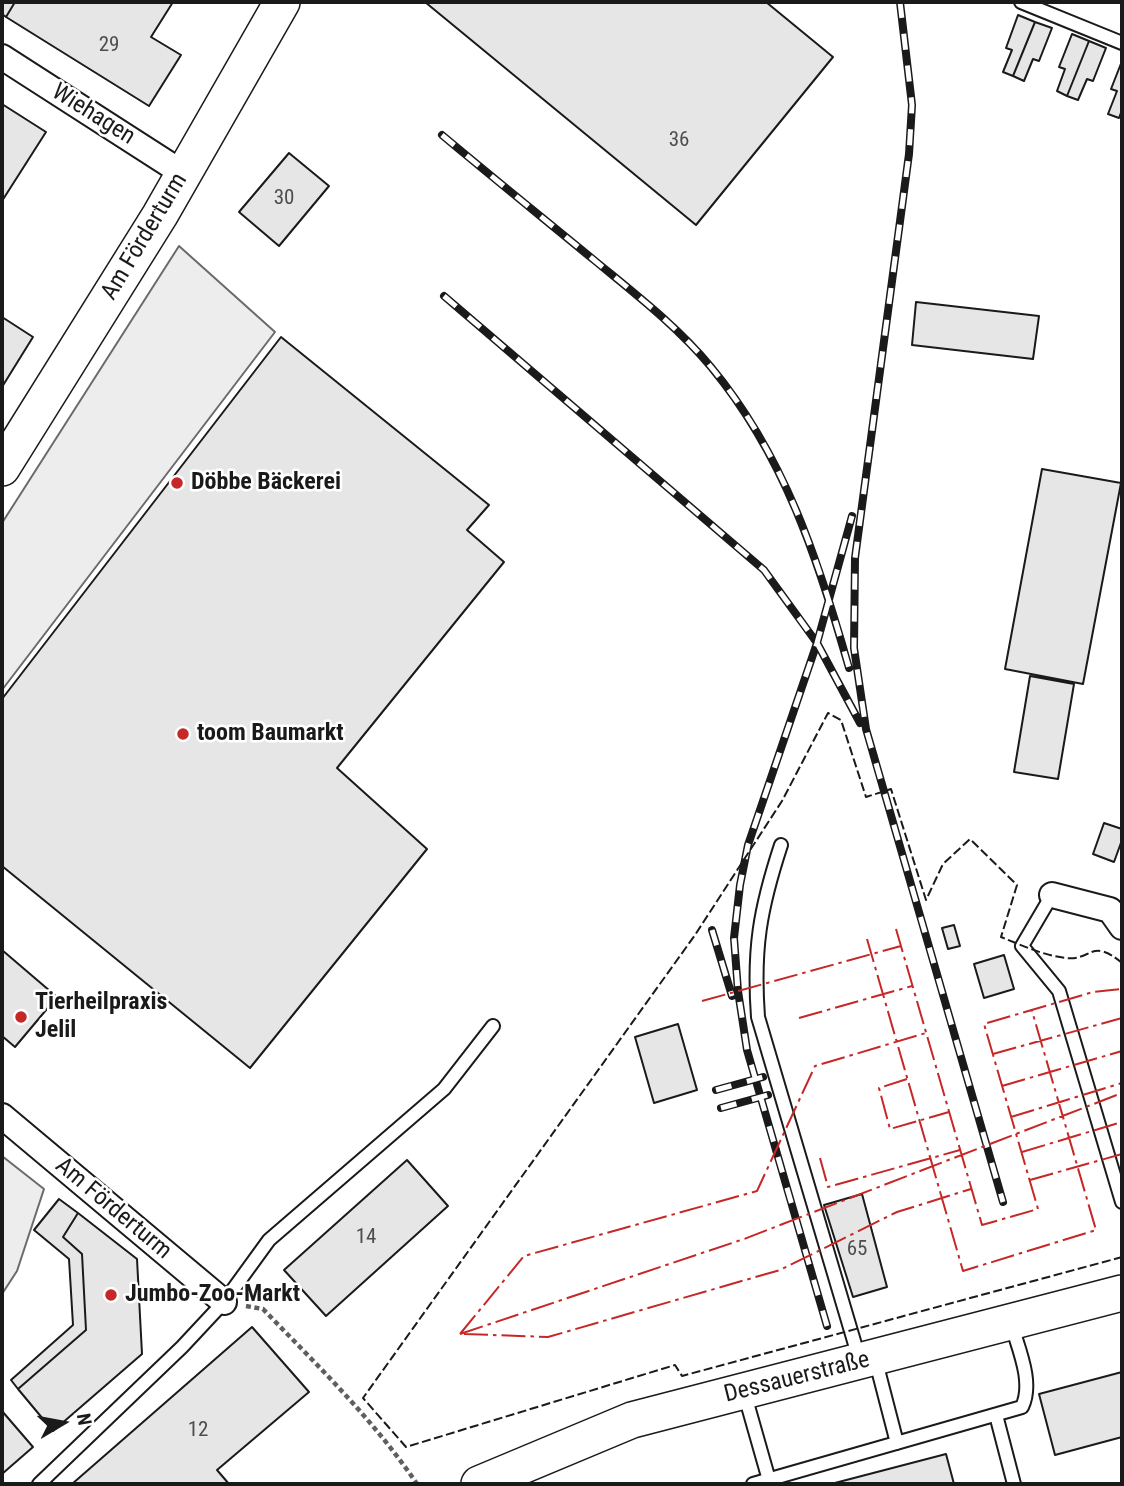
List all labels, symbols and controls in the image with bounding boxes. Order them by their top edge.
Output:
house number: 29 [99,33,119,59]
street label: Wiehagen [46,78,140,152]
house number: 36 [669,128,689,154]
street label: Am Förderturm [96,168,194,306]
house number: 30 [274,186,294,212]
place label: Döbbe Bäckerei [191,469,341,497]
marker: Döbbe Bäckerei [169,475,185,491]
place label: toom Baumarkt [197,720,344,748]
marker: toom Baumarkt [175,726,191,742]
place label: Tierheilpraxis Jelil [35,989,167,1045]
marker: Tierheilpraxis Jelil [13,1009,29,1025]
street label: Am Förderturm [49,1152,177,1266]
house number: 14 [356,1225,376,1251]
house number: 65 [847,1237,867,1263]
place label: Jumbo-Zoo-Markt [125,1281,300,1309]
marker: Jumbo-Zoo-Markt [103,1287,119,1303]
street label: Dessauerstraße [721,1346,873,1410]
north arrow [28,1388,98,1458]
text: N [72,1412,97,1427]
house number: 12 [188,1418,208,1444]

